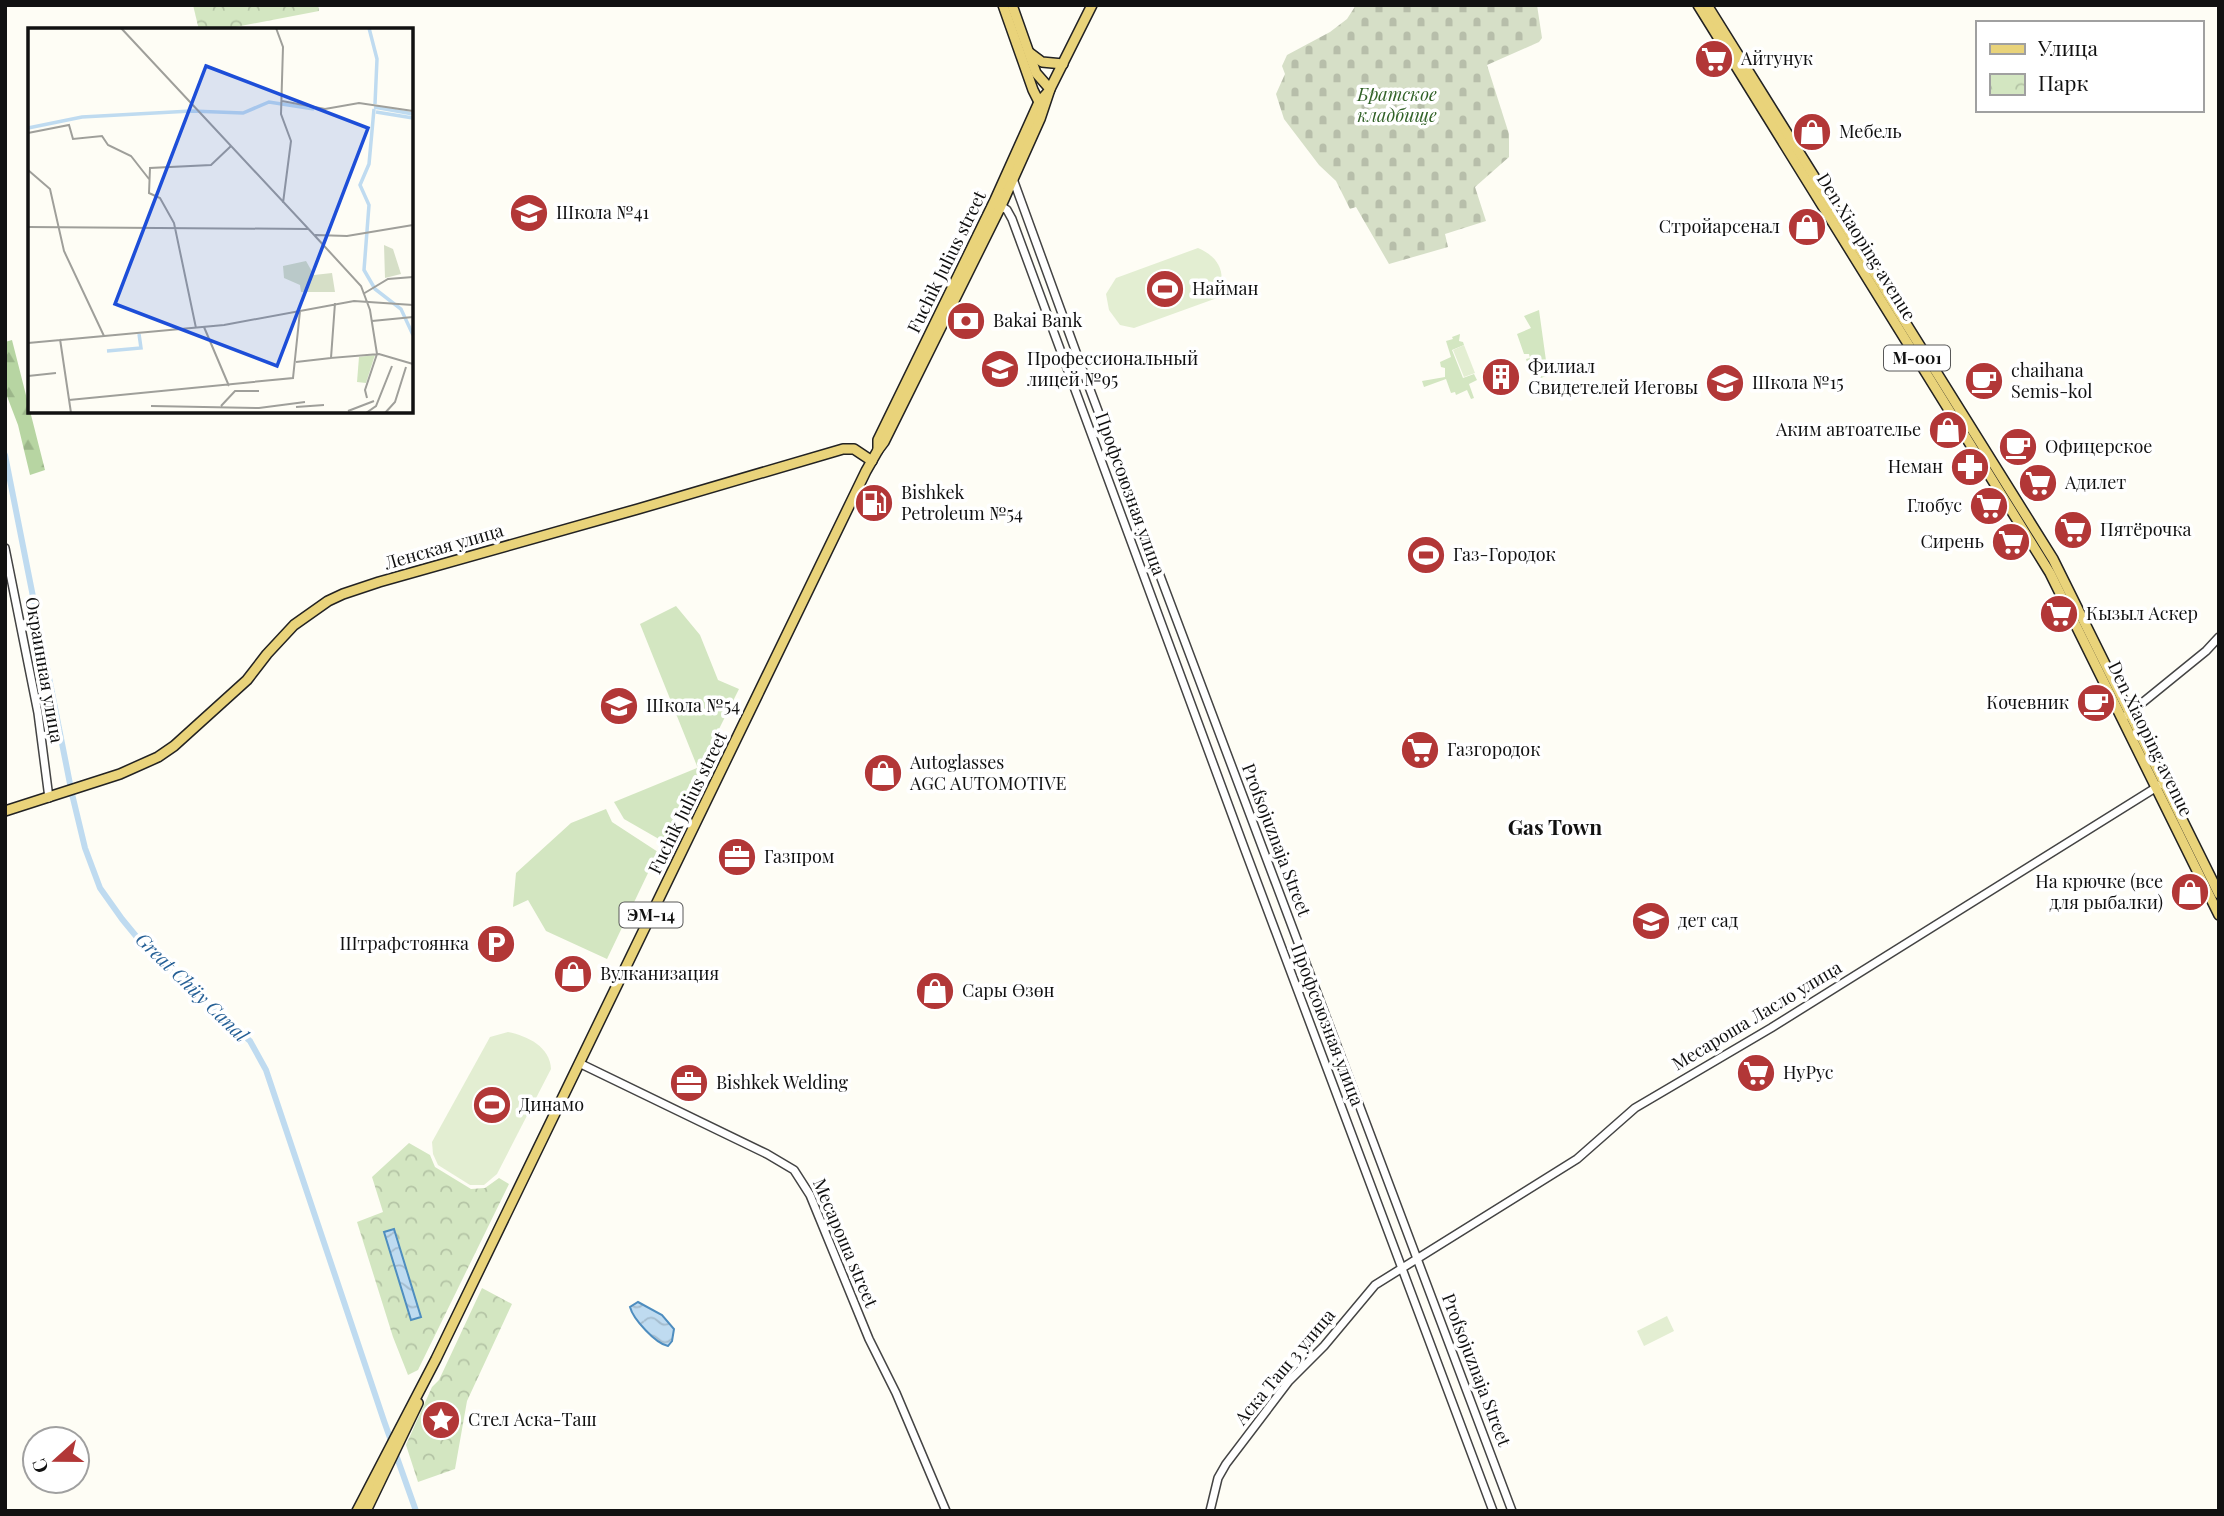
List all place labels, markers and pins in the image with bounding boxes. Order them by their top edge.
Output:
supermarket icon: Айтунук [1693,38,1735,80]
place label: Айтунук [1740,46,1813,70]
shop icon: Мебель [1791,111,1833,153]
place label: Мебель [1839,119,1902,143]
school or university icon: Школа №41 [508,192,550,234]
place label: Школа №41 [556,200,650,224]
shop icon: Стройарсенал [1786,206,1828,248]
place label: Стройарсенал [1659,214,1780,238]
sports icon: Найман [1144,268,1186,310]
place label: Найман [1192,276,1259,300]
bank icon: Bakai Bank [945,300,987,342]
place label: Bakai Bank [993,308,1083,332]
place label: Профессиональный лицей №95 [1027,346,1198,391]
school or university icon: Профессиональный лицей №95 [979,348,1021,390]
place label: Филиал Свидетелей Иеговы [1528,354,1698,399]
building icon: Филиал Свидетелей Иеговы [1480,356,1522,398]
place label: chaihana Semis-kol [2011,358,2092,403]
cafe icon: chaihana Semis-kol [1963,360,2005,402]
school or university icon: Школа №15 [1704,362,1746,404]
place label: Школа №15 [1752,370,1844,394]
shop icon: Аким автоателье [1927,409,1969,451]
place label: Аким автоателье [1775,417,1921,441]
cafe icon: Офицерское [1997,426,2039,468]
place label: Офицерское [2045,434,2152,458]
pharmacy icon: Неман [1949,446,1991,488]
place label: Неман [1888,454,1943,478]
supermarket icon: Адилет [2017,462,2059,504]
place label: Адилет [2064,470,2126,494]
place label: Bishkek Petroleum №54 [901,480,1023,525]
fuel station icon: Bishkek Petroleum №54 [853,482,895,524]
supermarket icon: Глобус [1968,485,2010,527]
place label: Глобус [1907,493,1962,517]
supermarket icon: Пятёрочка [2052,509,2094,551]
place label: Пятёрочка [2100,517,2191,541]
supermarket icon: Сирень [1990,521,2032,563]
place label: Сирень [1920,529,1984,553]
sports icon: Газ-Городок [1405,534,1447,576]
place label: Газ-Городок [1453,542,1556,566]
supermarket icon: Кызыл Аскер [2038,593,2080,635]
place label: Кызыл Аскер [2086,601,2198,625]
cafe icon: Кочевник [2075,682,2117,724]
school or university icon: Школа №54 [598,685,640,727]
place label: Кочевник [1986,690,2069,714]
place label: Школа №54 [646,693,740,717]
supermarket icon: Газгородок [1399,729,1441,771]
place label: Газгородок [1447,737,1541,761]
place label: Autoglasses AGC AUTOMOTIVE [909,750,1067,795]
shop icon: Autoglasses AGC AUTOMOTIVE [862,752,904,794]
office icon: Газпром [716,836,758,878]
place label: Газпром [764,844,835,868]
place label: На крючке (все для рыбалки) [2035,869,2163,914]
shop icon: На крючке (все для рыбалки) [2169,871,2211,913]
school or university icon: дет сад [1630,900,1672,942]
place label: дет сад [1678,908,1739,932]
parking icon: Штрафстоянка [475,923,517,965]
place label: Штрафстоянка [339,931,469,955]
shop icon: Вулканизация [552,953,594,995]
place label: Вулканизация [600,961,720,985]
shop icon: Сары Өзөн [914,970,956,1012]
place label: Сары Өзөн [962,978,1055,1002]
supermarket icon: НуРус [1735,1052,1777,1094]
place label: НуРус [1783,1060,1834,1084]
office icon: Bishkek Welding [668,1062,710,1104]
place label: Bishkek Welding [716,1070,849,1094]
sports icon: Динамо [471,1084,513,1126]
place label: Динамо [519,1092,584,1116]
place icon: Стел Аска-Таш [420,1399,462,1441]
place label: Стел Аска-Таш [468,1407,597,1431]

